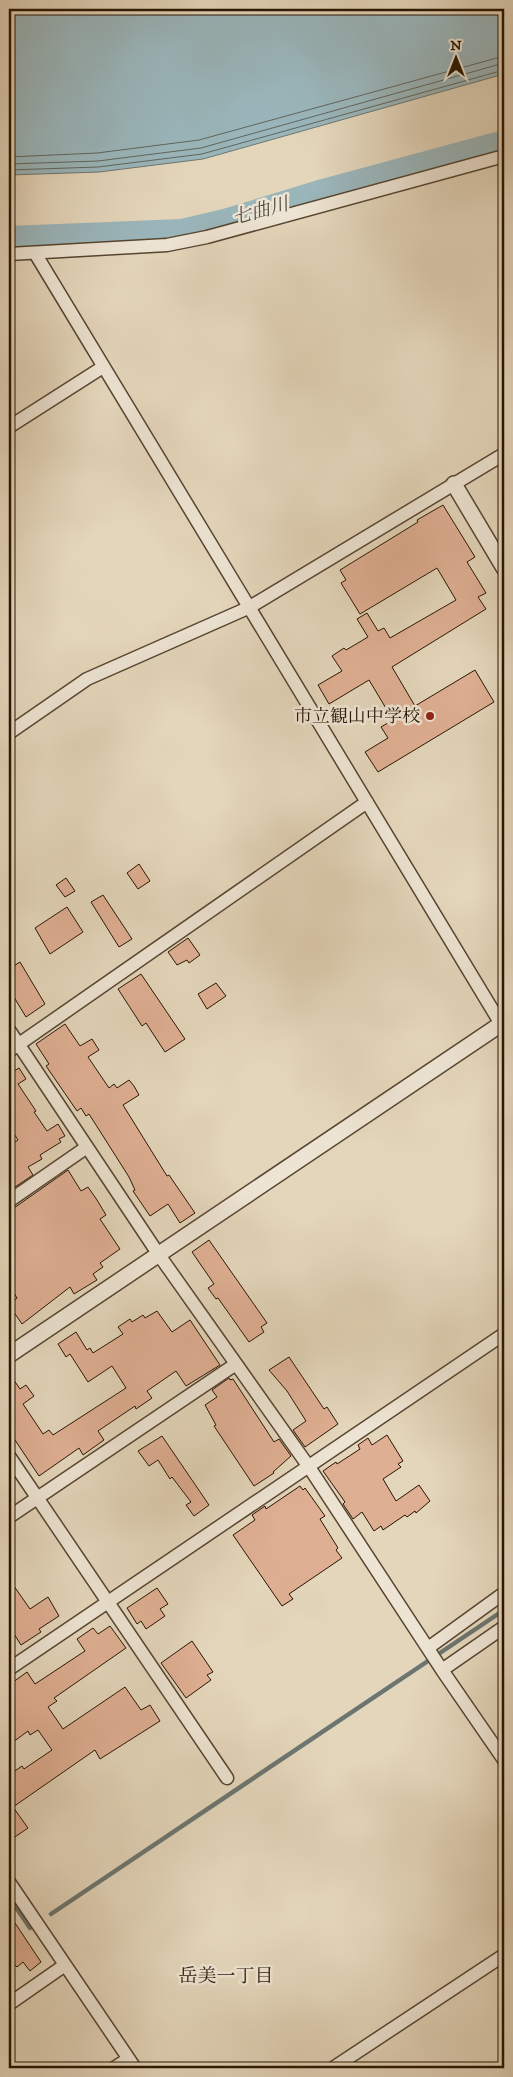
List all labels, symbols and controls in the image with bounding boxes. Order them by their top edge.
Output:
north arrow [430,32,480,82]
text: N [450,37,462,55]
water label: 七曲川 [230,192,293,230]
place label: 市立観山中学校 [294,706,420,728]
marker: 市立観山中学校 [424,710,436,722]
district label: 岳美一丁目 [178,1965,274,1988]

